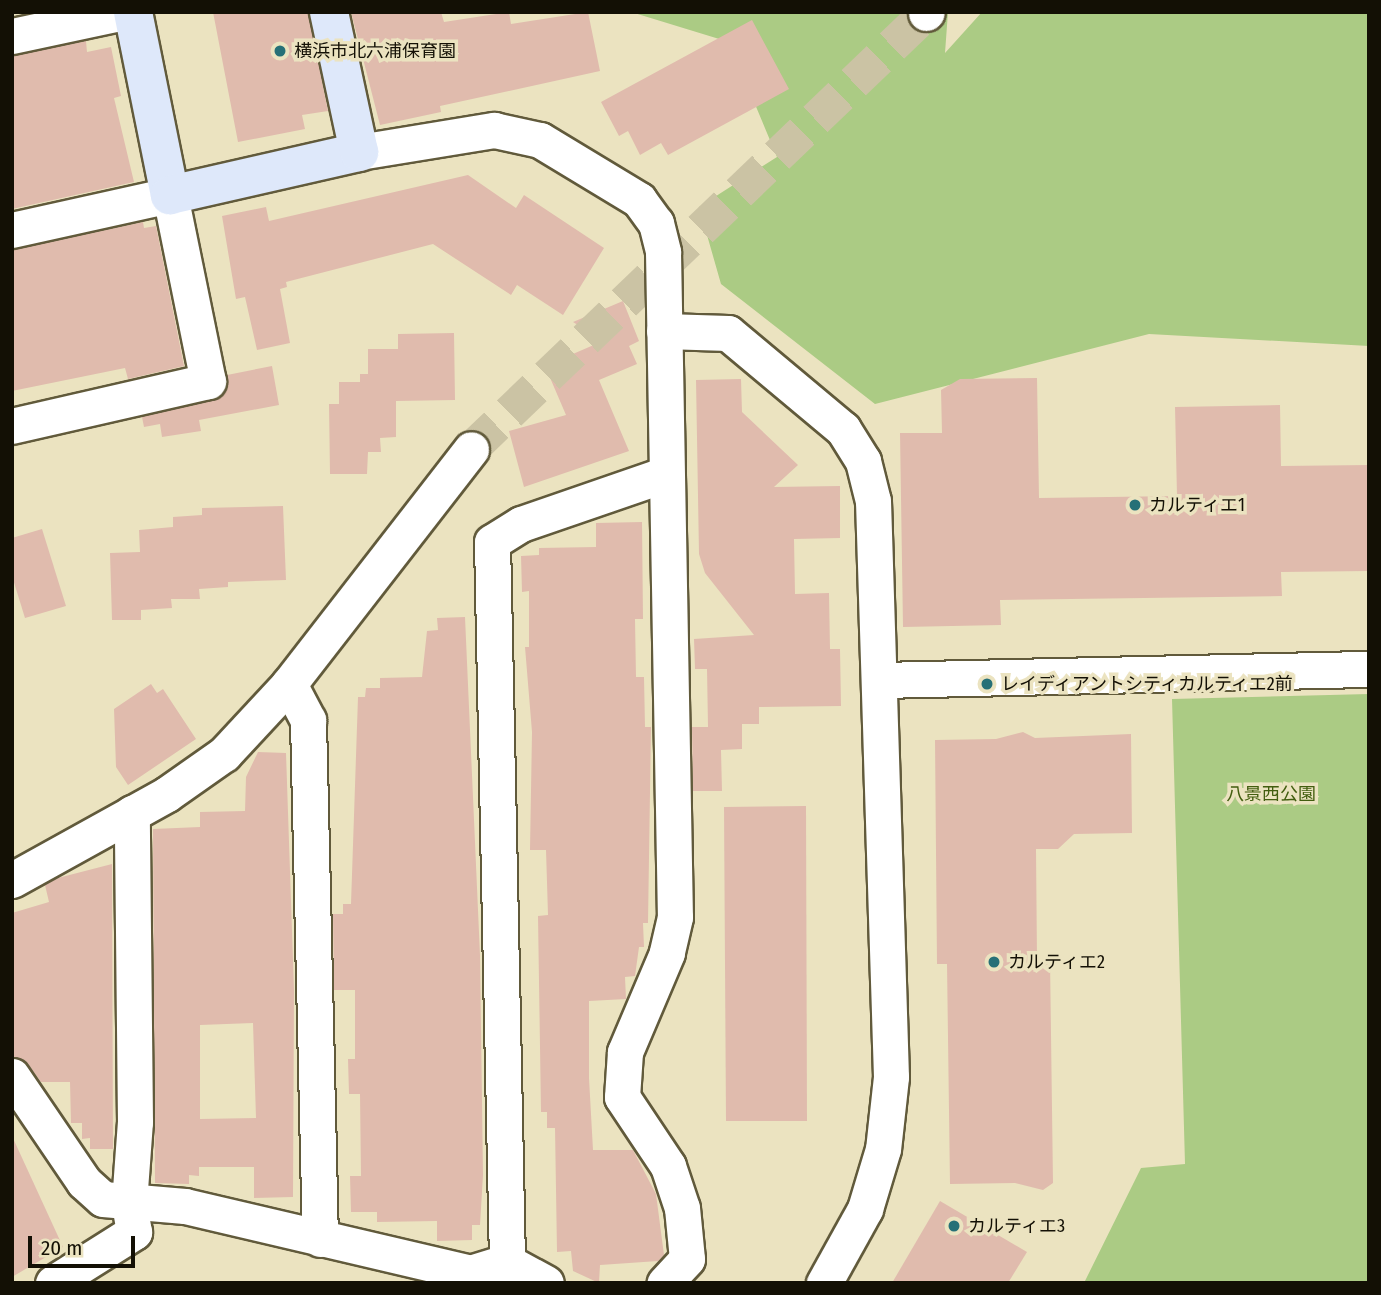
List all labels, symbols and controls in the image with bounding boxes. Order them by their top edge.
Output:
place label: 横浜市北六浦保育園 [294,40,456,62]
marker: 横浜市北六浦保育園 [272,43,288,59]
place label: カルティエ1 [1149,494,1246,516]
marker: カルティエ1 [1127,497,1143,513]
place label: レイディアントシティカルティエ2前 [1001,673,1297,695]
marker: レイディアントシティカルティエ2前 [979,676,995,692]
park label: 八景西公園 [1226,783,1316,805]
place label: カルティエ2 [1008,951,1106,973]
marker: カルティエ2 [986,954,1002,970]
place label: カルティエ3 [968,1215,1066,1237]
marker: カルティエ3 [946,1218,962,1234]
scale bar [32,1222,138,1266]
text: 20 m [41,1235,82,1261]

